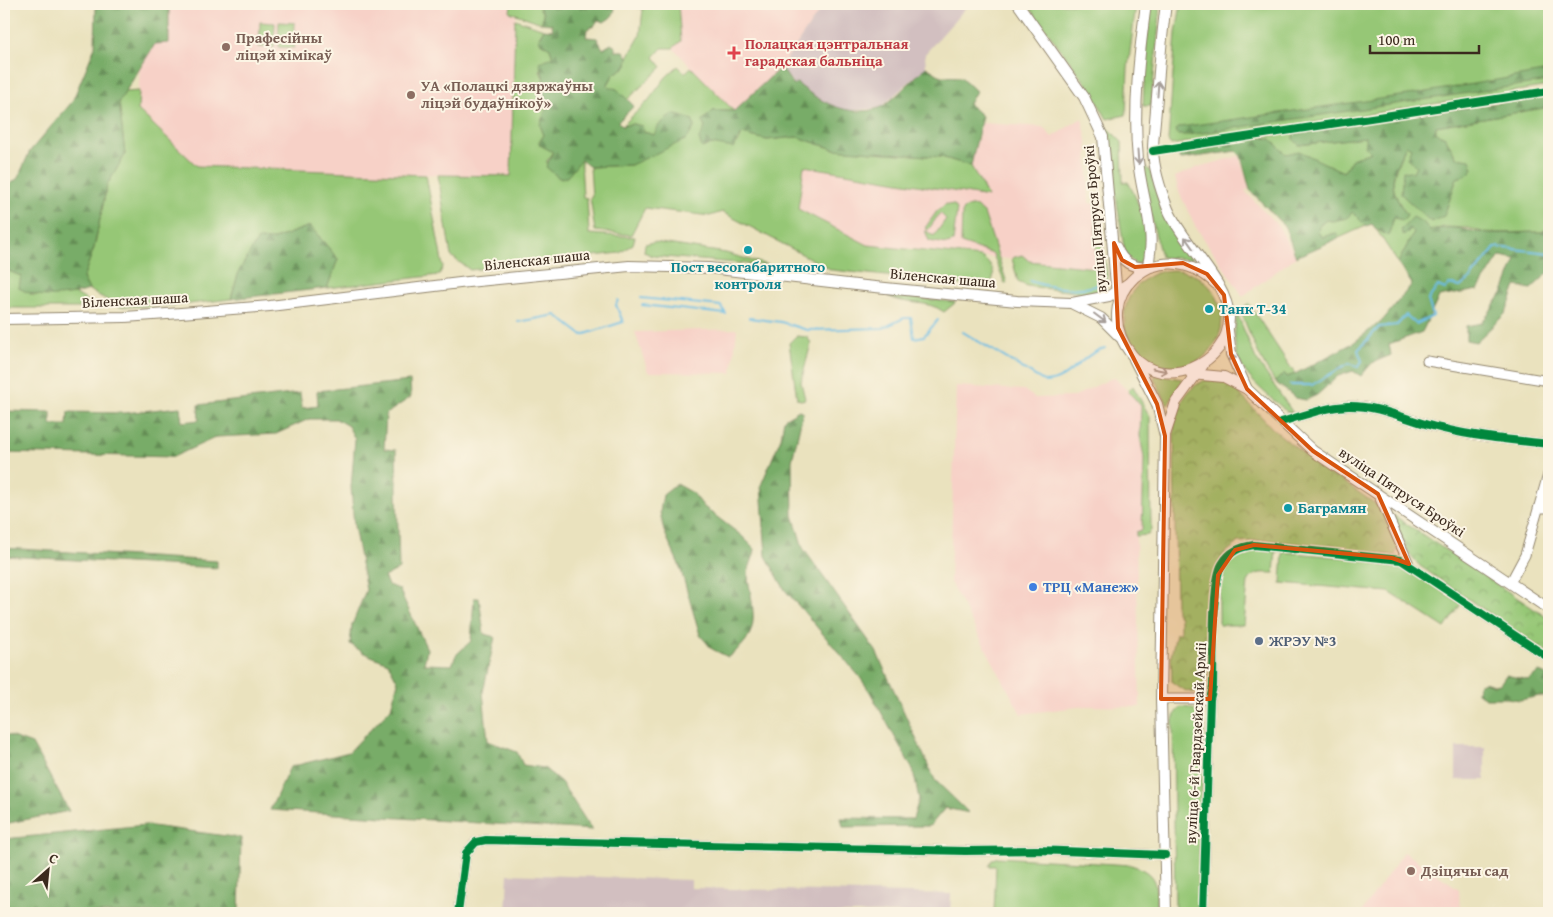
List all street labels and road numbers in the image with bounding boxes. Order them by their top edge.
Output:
street label: вуліца Пятруся Броўкі [1078,144,1111,294]
street label: Віленская шаша [483,243,592,275]
street label: Віленская шаша [889,262,998,293]
street label: Віленская шаша [81,286,189,313]
street label: вуліца Пятруся Броўкі [1335,441,1470,542]
street label: вуліца 6-й Гвардзейскай Арміі [1180,642,1211,844]

